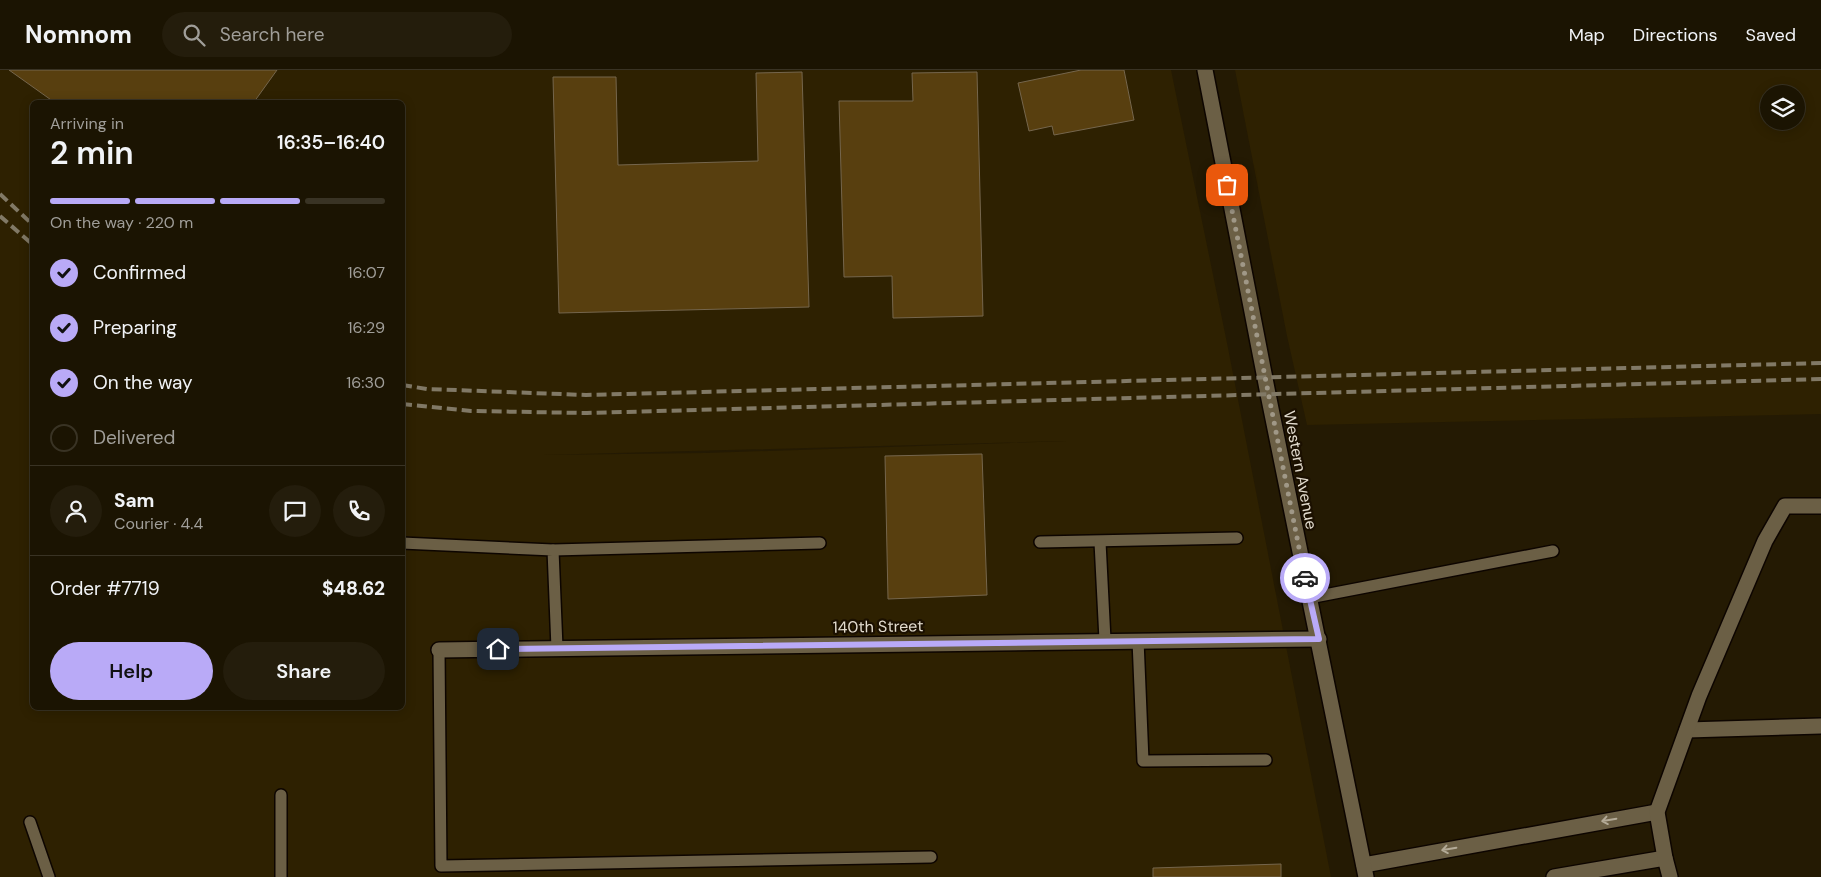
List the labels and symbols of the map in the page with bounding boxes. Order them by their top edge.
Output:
pin [1206,164,1248,206]
street label: Western Avenue [1279,409,1322,531]
courier [1280,553,1330,603]
street label: 140th Street [832,615,924,638]
pin [477,628,519,670]
one-way arrow [1601,816,1617,826]
one-way arrow [1441,845,1457,855]

